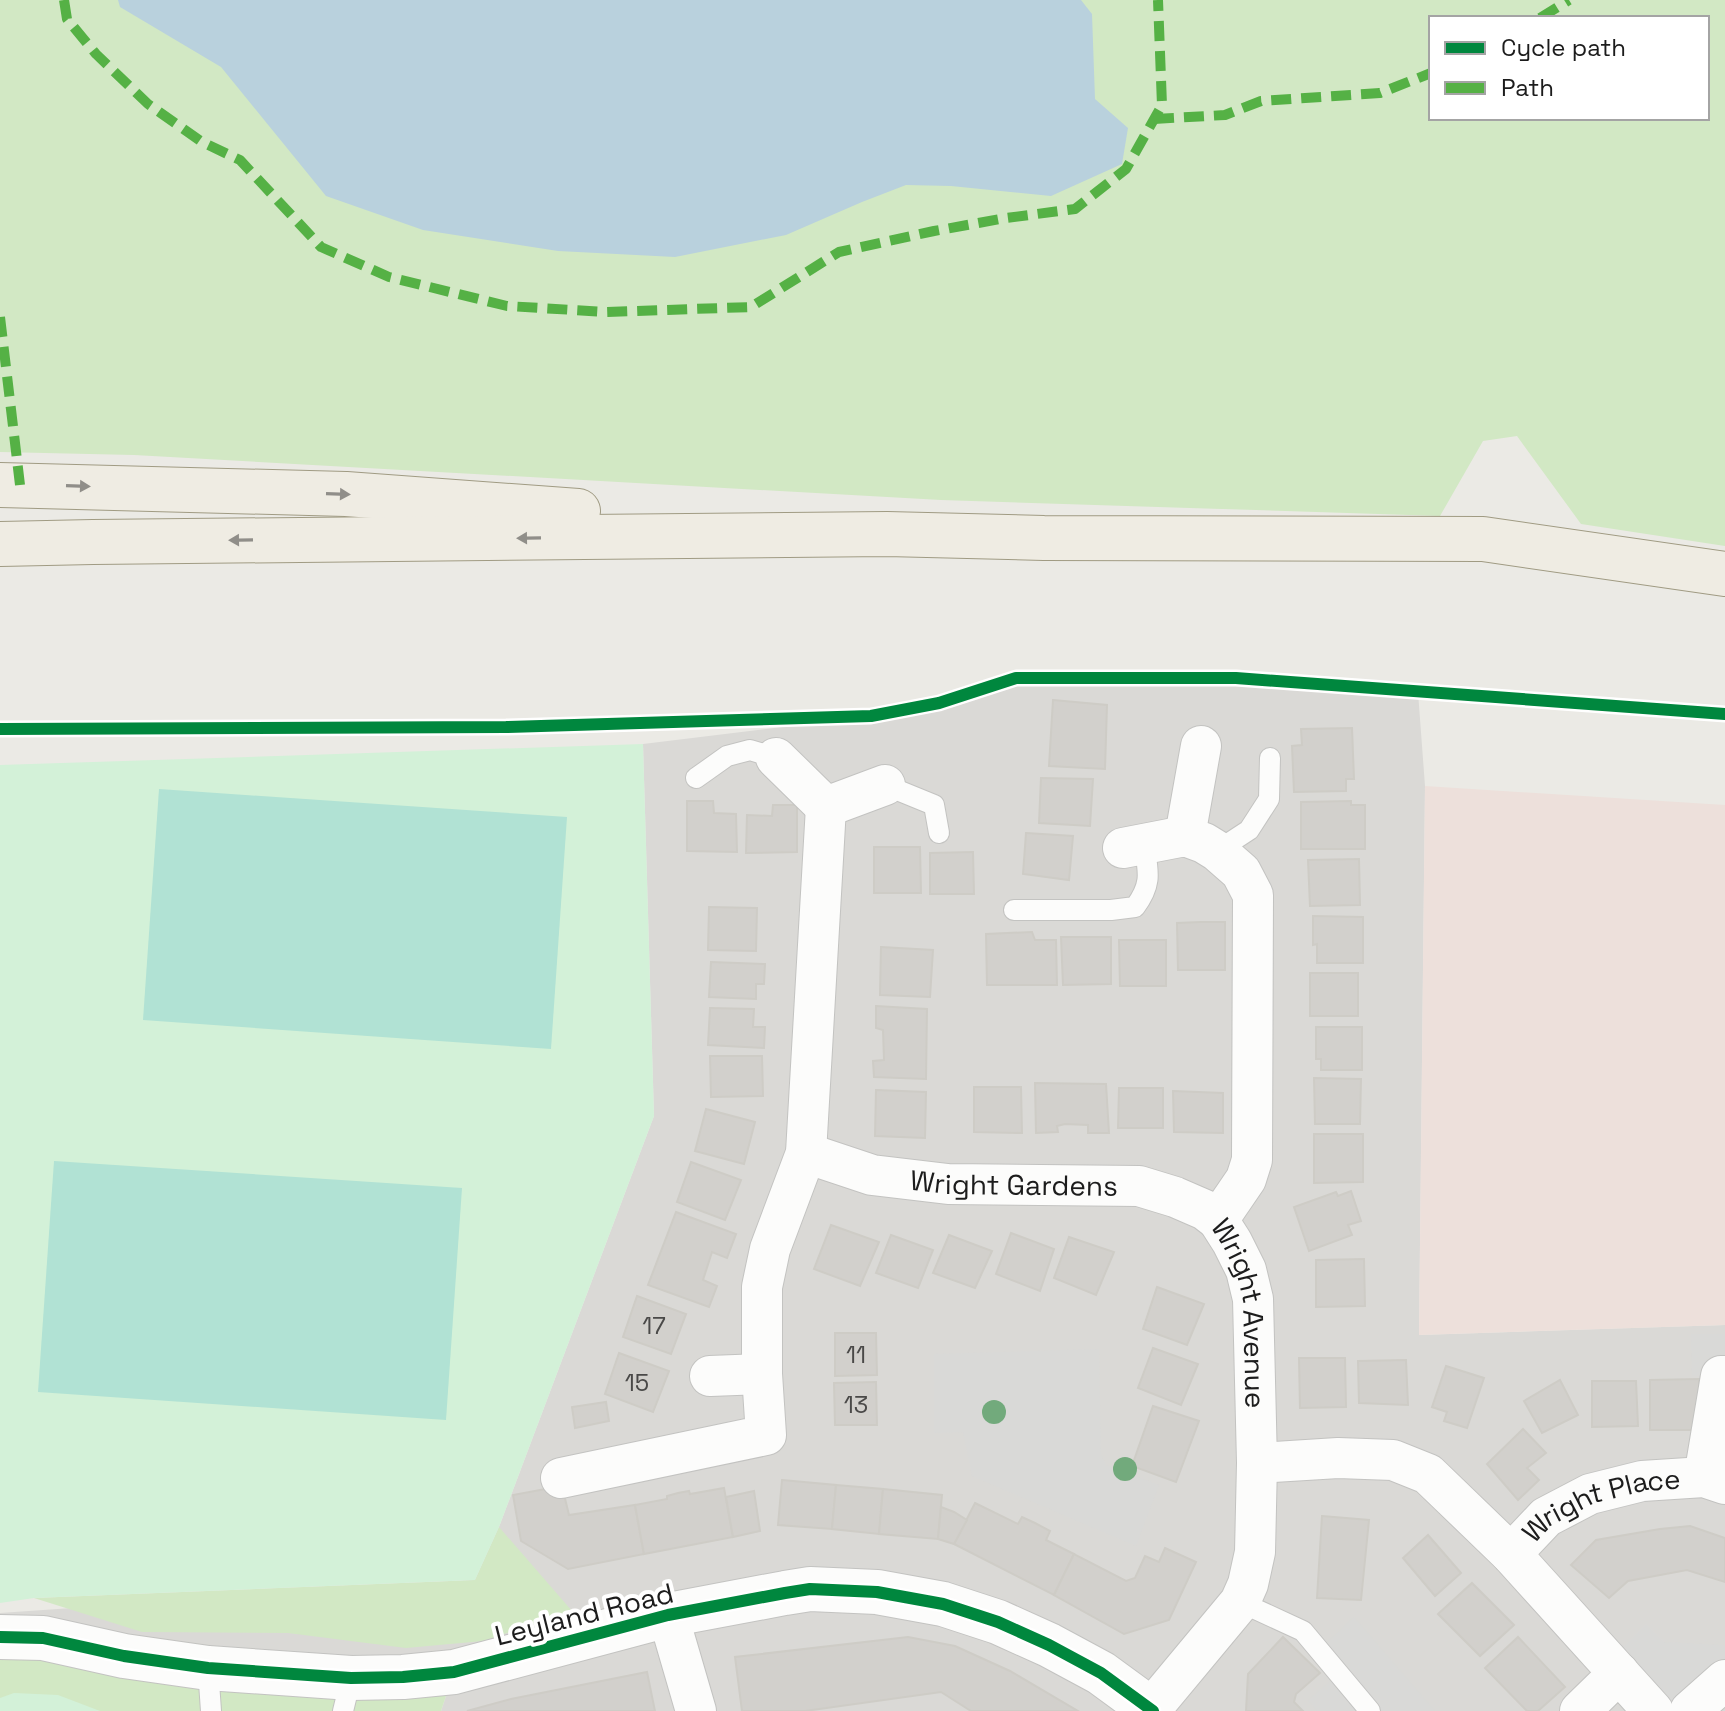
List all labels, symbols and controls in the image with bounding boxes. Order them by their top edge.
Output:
legend [1429,16,1709,120]
text: Cycle path [1501,32,1626,63]
text: Path [1501,72,1554,103]
one-way arrow [66,480,91,493]
one-way arrow [326,488,351,501]
one-way arrow [516,532,541,544]
one-way arrow [228,534,253,546]
street label: Wright Gardens [908,1162,1118,1204]
street label: Wright Avenue [1204,1211,1274,1409]
house number: 17 [642,1310,666,1341]
house number: 11 [846,1339,866,1370]
house number: 15 [625,1367,649,1398]
house number: 13 [844,1389,868,1420]
street label: Wright Place [1514,1461,1682,1549]
street label: Leyland Road [491,1574,677,1654]

